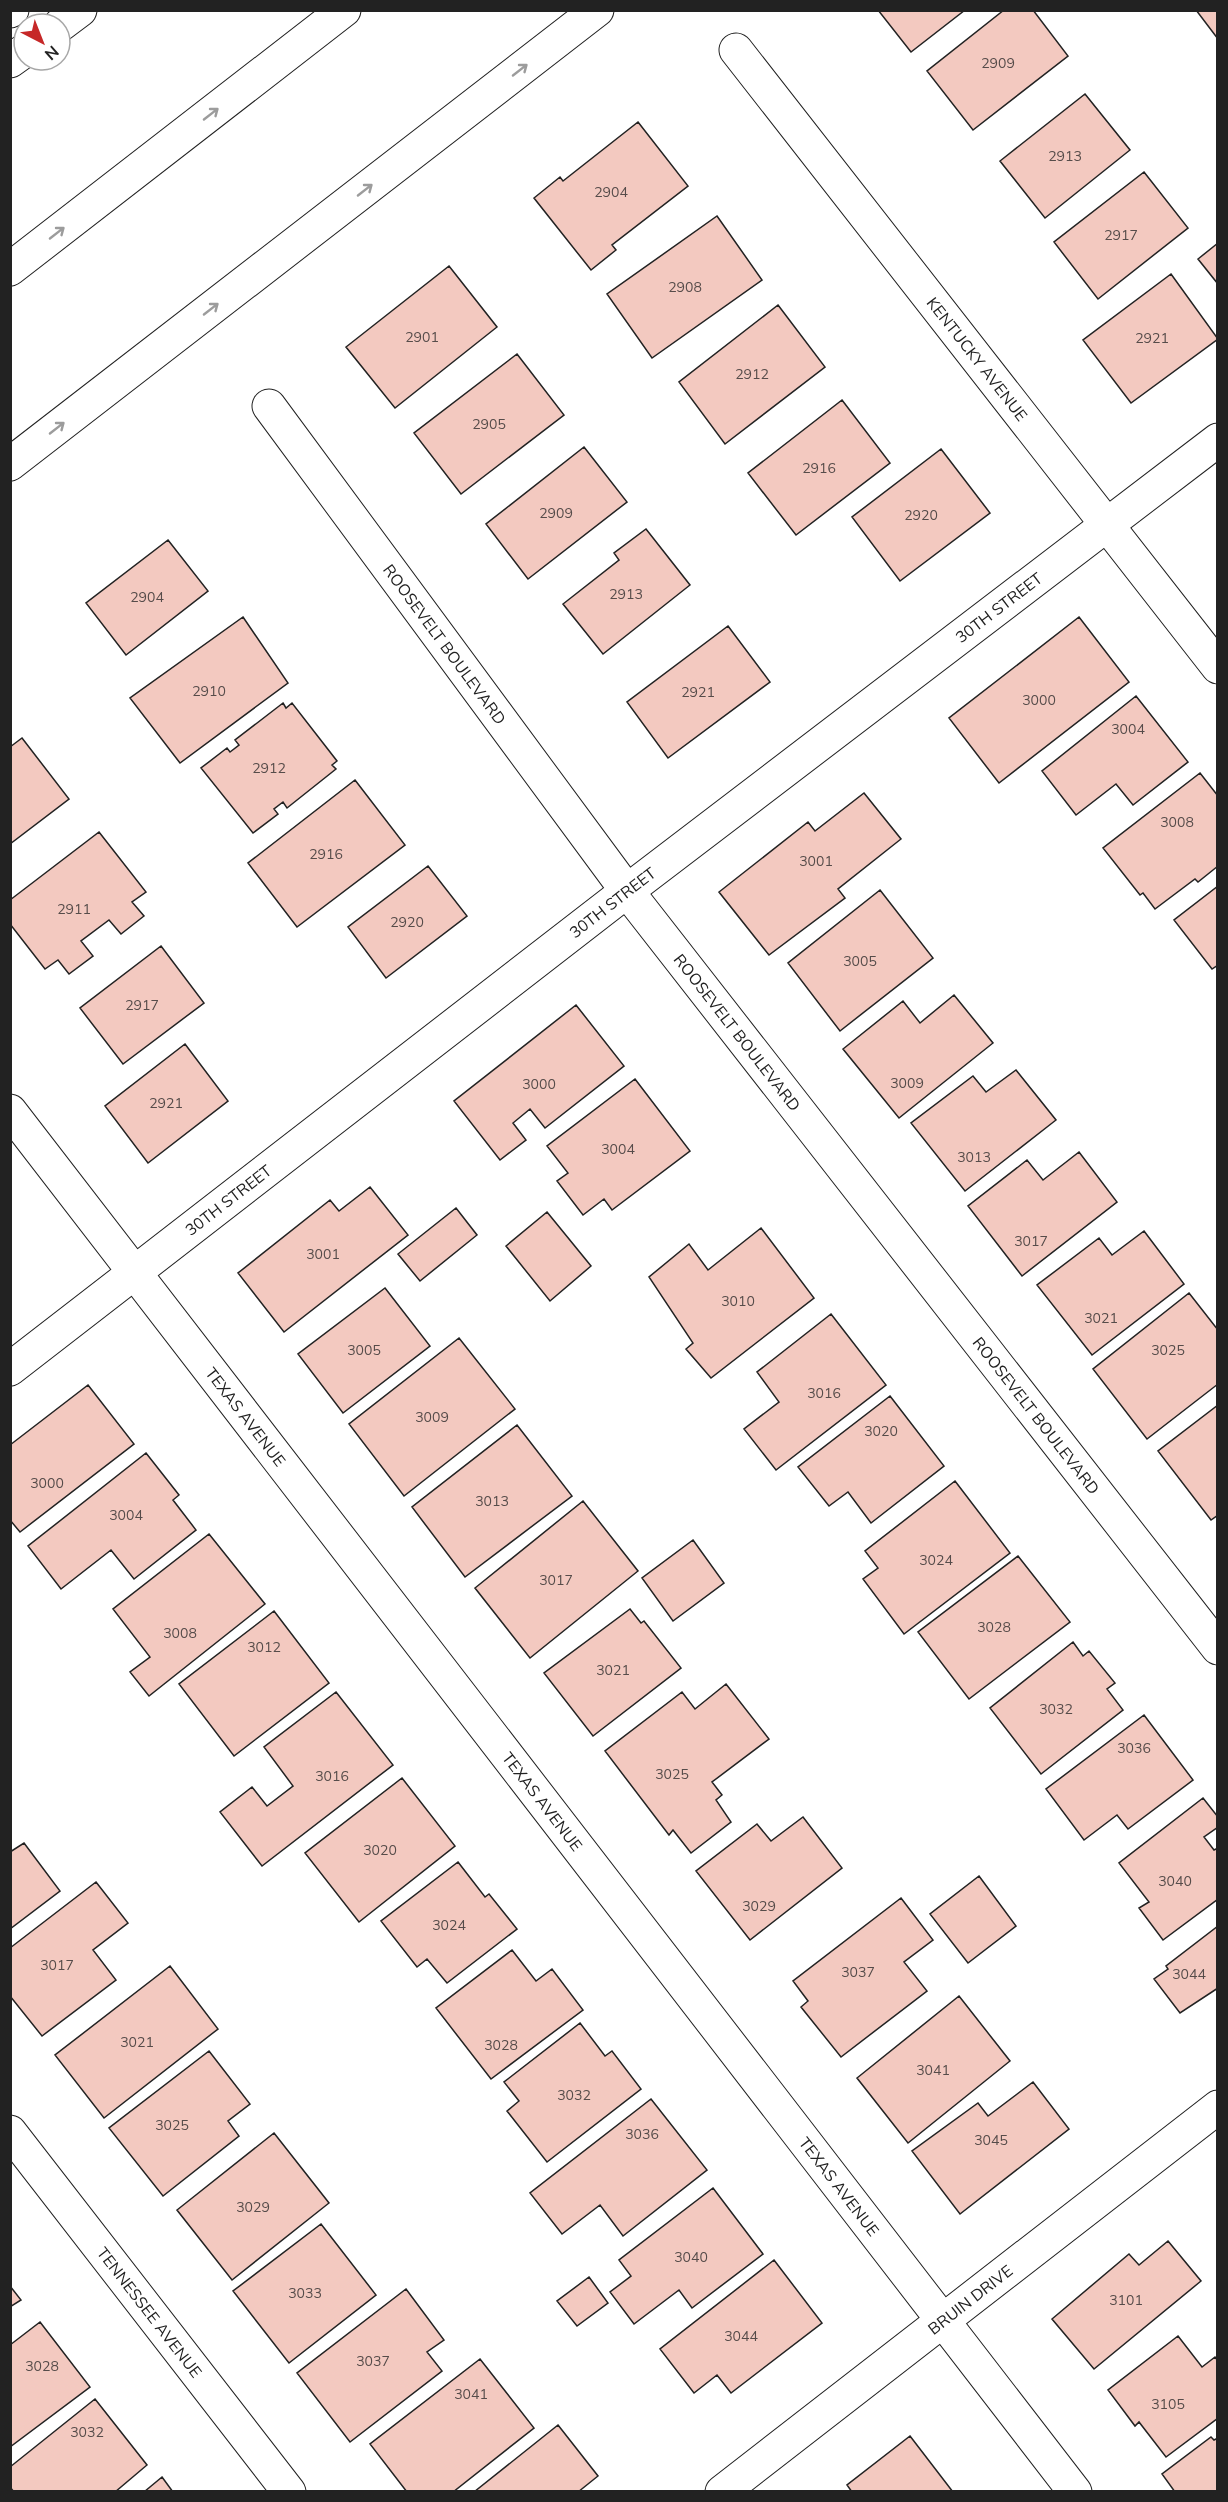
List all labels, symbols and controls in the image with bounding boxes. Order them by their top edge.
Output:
north arrow [12,12,72,72]
text: N [41,42,63,65]
house number: 2909 [981,54,1015,72]
one-way arrow [511,64,527,77]
one-way arrow [203,107,219,120]
house number: 2913 [1048,147,1082,165]
one-way arrow [357,183,373,196]
house number: 2904 [594,183,628,201]
house number: 2917 [1104,226,1138,244]
one-way arrow [48,227,64,239]
house number: 2908 [668,278,702,296]
street label: KENTUCKY AVENUE [923,293,1032,425]
one-way arrow [203,303,219,316]
house number: 2901 [405,328,439,346]
house number: 2921 [1135,329,1169,347]
house number: 2912 [735,365,769,383]
house number: 2905 [472,415,506,433]
one-way arrow [48,422,64,435]
house number: 2916 [802,459,836,477]
house number: 2909 [539,504,573,522]
house number: 2920 [904,506,938,524]
street label: ROOSEVELT BOULEVARD [379,560,511,728]
street label: 30TH STREET [951,568,1046,647]
house number: 2913 [609,585,643,603]
house number: 2904 [130,588,164,606]
house number: 2910 [192,682,226,700]
house number: 2921 [681,683,715,701]
house number: 3000 [1022,691,1056,709]
house number: 3004 [1111,720,1145,738]
house number: 2912 [252,759,286,777]
house number: 3008 [1160,813,1194,831]
house number: 2916 [309,845,343,863]
house number: 3001 [799,852,833,870]
street label: 30TH STREET [565,862,660,942]
house number: 2911 [57,900,91,918]
house number: 2920 [390,913,424,931]
street label: ROOSEVELT BOULEVARD [670,950,805,1115]
house number: 3005 [843,952,877,970]
house number: 2917 [125,996,159,1014]
house number: 3009 [890,1074,924,1092]
house number: 3000 [522,1075,556,1093]
house number: 2921 [149,1094,183,1112]
house number: 3004 [601,1140,635,1158]
house number: 3013 [957,1148,991,1166]
street label: 30TH STREET [181,1160,276,1240]
house number: 3017 [1014,1232,1048,1250]
house number: 3001 [306,1245,340,1263]
house number: 3010 [721,1292,755,1310]
house number: 3021 [1084,1309,1118,1327]
street label: ROOSEVELT BOULEVARD [969,1333,1104,1498]
house number: 3005 [347,1341,381,1359]
house number: 3025 [1151,1341,1185,1359]
street label: TEXAS AVENUE [201,1363,290,1470]
house number: 3016 [807,1384,841,1402]
house number: 3009 [415,1408,449,1426]
house number: 3020 [864,1422,898,1440]
house number: 3000 [30,1474,64,1492]
house number: 3013 [475,1492,509,1510]
house number: 3004 [109,1506,143,1524]
house number: 3024 [919,1551,953,1569]
house number: 3017 [539,1571,573,1589]
house number: 3028 [977,1618,1011,1636]
house number: 3008 [163,1624,197,1642]
house number: 3012 [247,1638,281,1656]
house number: 3021 [596,1661,630,1679]
house number: 3032 [1039,1700,1073,1718]
house number: 3036 [1117,1739,1151,1757]
street label: TEXAS AVENUE [498,1748,587,1855]
house number: 3025 [655,1765,689,1783]
house number: 3016 [315,1767,349,1785]
house number: 3020 [363,1841,397,1859]
house number: 3040 [1158,1872,1192,1890]
house number: 3029 [742,1897,776,1915]
house number: 3024 [432,1916,466,1934]
house number: 3017 [40,1956,74,1974]
house number: 3037 [841,1963,875,1981]
house number: 3044 [1172,1965,1206,1983]
house number: 3021 [120,2033,154,2051]
house number: 3028 [484,2036,518,2054]
house number: 3041 [916,2061,950,2079]
house number: 3032 [557,2086,591,2104]
house number: 3025 [155,2116,189,2134]
house number: 3036 [625,2125,659,2143]
house number: 3045 [974,2131,1008,2149]
street label: TEXAS AVENUE [795,2133,884,2240]
house number: 3029 [236,2198,270,2216]
street label: TENNESSEE AVENUE [93,2243,207,2381]
house number: 3040 [674,2248,708,2266]
street label: BRUIN DRIVE [924,2260,1016,2339]
house number: 3033 [288,2284,322,2302]
house number: 3101 [1109,2291,1143,2309]
house number: 3044 [724,2327,758,2345]
house number: 3037 [356,2352,390,2370]
house number: 3028 [25,2357,59,2375]
house number: 3041 [454,2385,488,2403]
house number: 3105 [1151,2395,1185,2413]
house number: 3032 [70,2423,104,2441]

